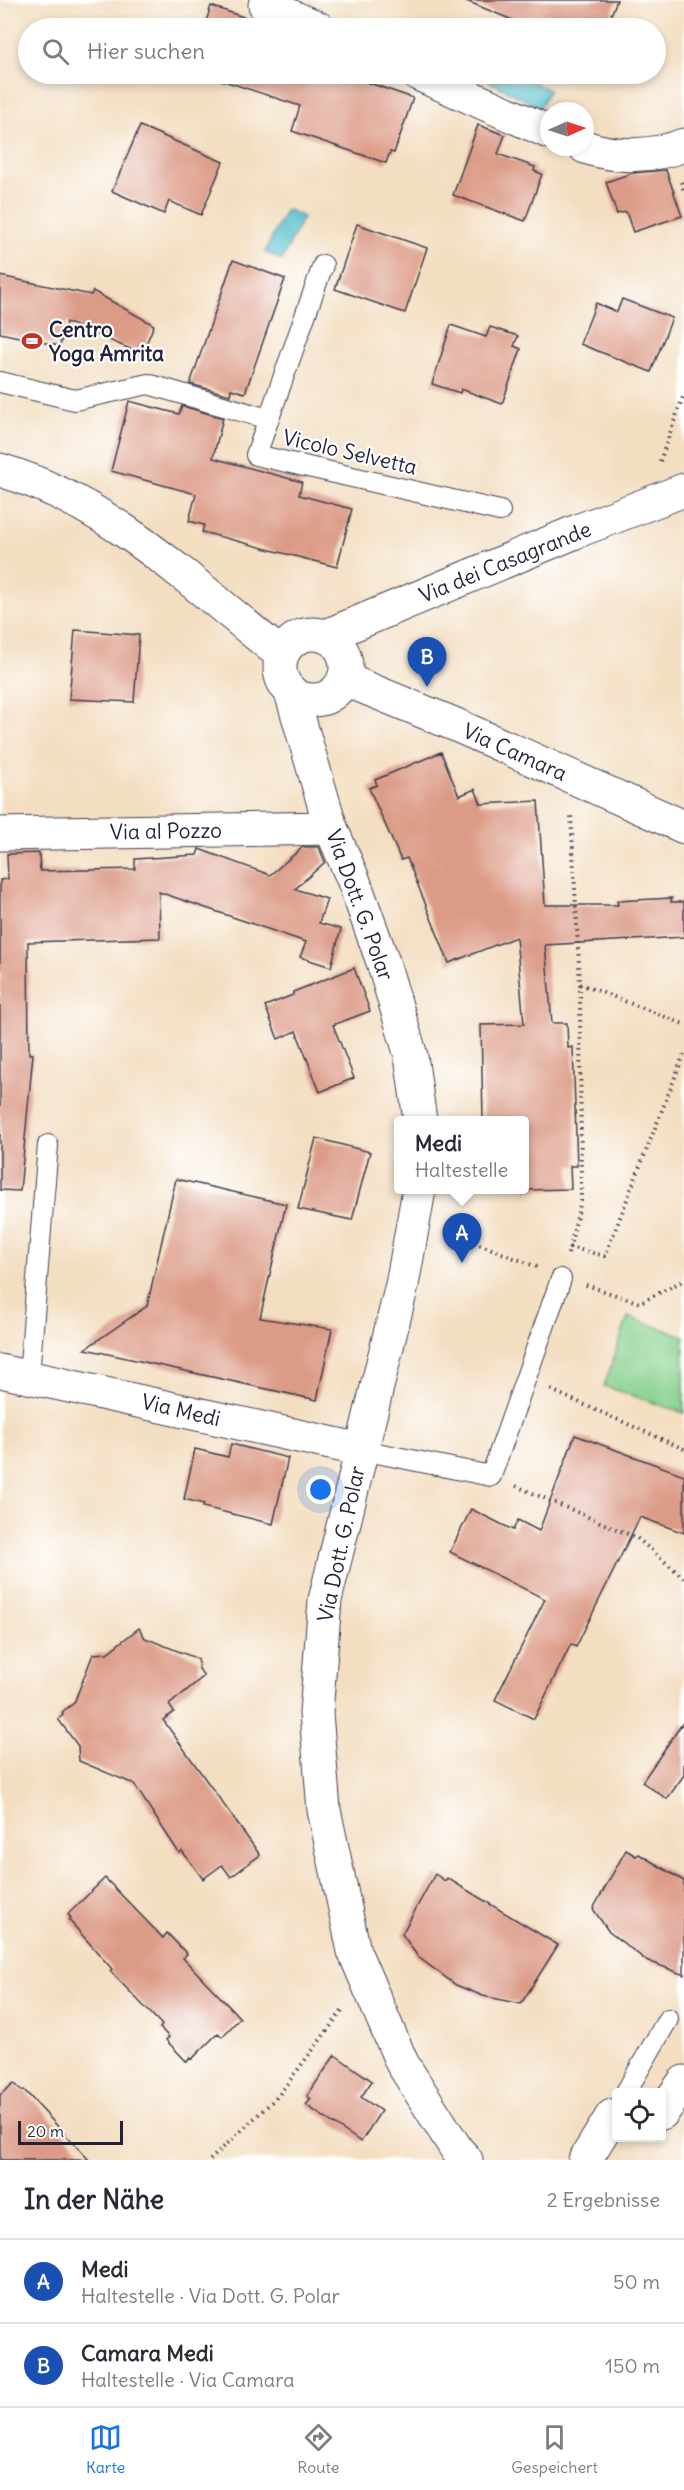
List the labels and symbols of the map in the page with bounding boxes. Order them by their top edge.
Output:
north arrow [540,102,594,156]
place label: Centro Yoga Amrita [48,316,164,367]
sports icon: Centro Yoga Amrita [20,329,44,353]
street label: Vicolo Selvetta [280,423,420,481]
street label: Via dei Casagrande [415,515,595,609]
pin: B [408,638,446,687]
street label: Via Camara [459,717,571,787]
street label: Via al Pozzo [110,817,222,845]
street label: Via Dott. G. Polar [320,826,400,985]
pin: A [442,1214,482,1263]
street label: Via Medi [139,1388,223,1432]
street label: Via Dott. G. Polar [311,1463,371,1624]
your location [306,1475,335,1504]
scale bar [18,2118,123,2146]

